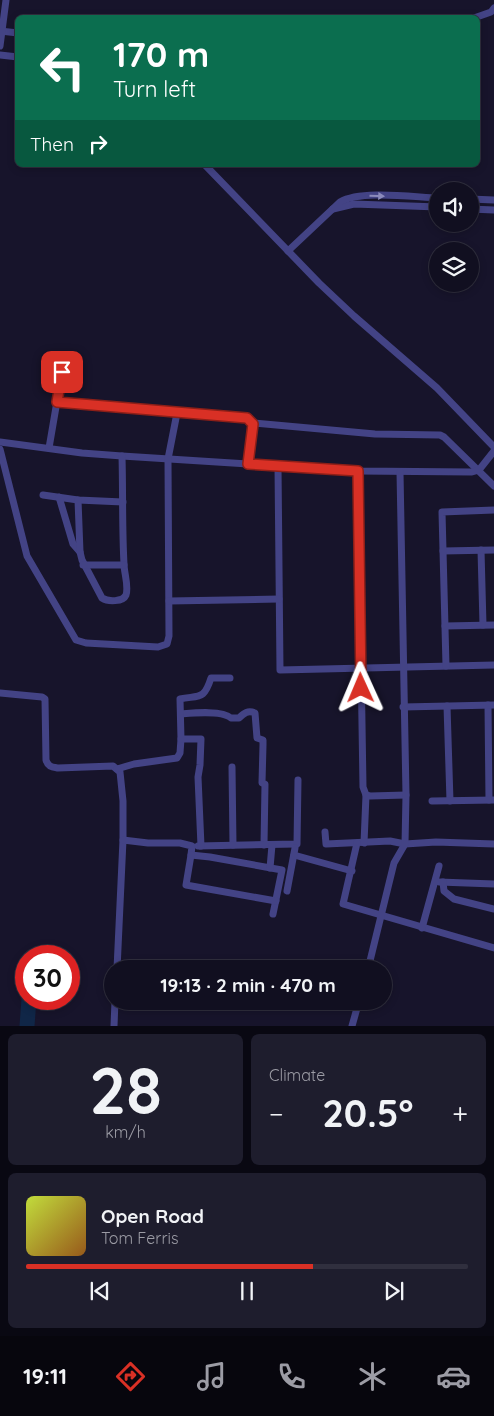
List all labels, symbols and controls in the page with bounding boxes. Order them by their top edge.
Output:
text: 170 m [113,32,209,76]
icon: left [30,35,95,100]
text: Turn left [113,75,196,103]
icon: right [84,130,112,158]
text: Then [30,132,74,156]
map controls [429,182,479,292]
button: sound [429,182,479,232]
one-way arrow [369,192,385,200]
button: layers [429,242,479,292]
pin [41,351,83,393]
icon: arrive [48,358,76,386]
position arrow [334,661,386,713]
speed limit sign: 30 [15,945,80,1010]
text: 19:13 · 2 min · 470 m [160,973,336,997]
text: 28 [89,1049,162,1130]
text: Climate [269,1065,325,1085]
text: 20.5° [322,1089,414,1137]
text: − [269,1096,284,1131]
text: + [452,1096,468,1131]
text: km/h [105,1122,146,1142]
text: Open Road [101,1204,204,1228]
text: Tom Ferris [101,1228,178,1248]
icon: previous [86,1277,114,1305]
icon: pause [233,1277,261,1305]
icon: next [380,1277,408,1305]
icon: directions [113,1359,148,1394]
icon: music [194,1359,229,1394]
icon: phone [274,1359,309,1394]
icon: climate [355,1359,390,1394]
icon: car [436,1359,471,1394]
text: 19:11 [23,1362,67,1390]

